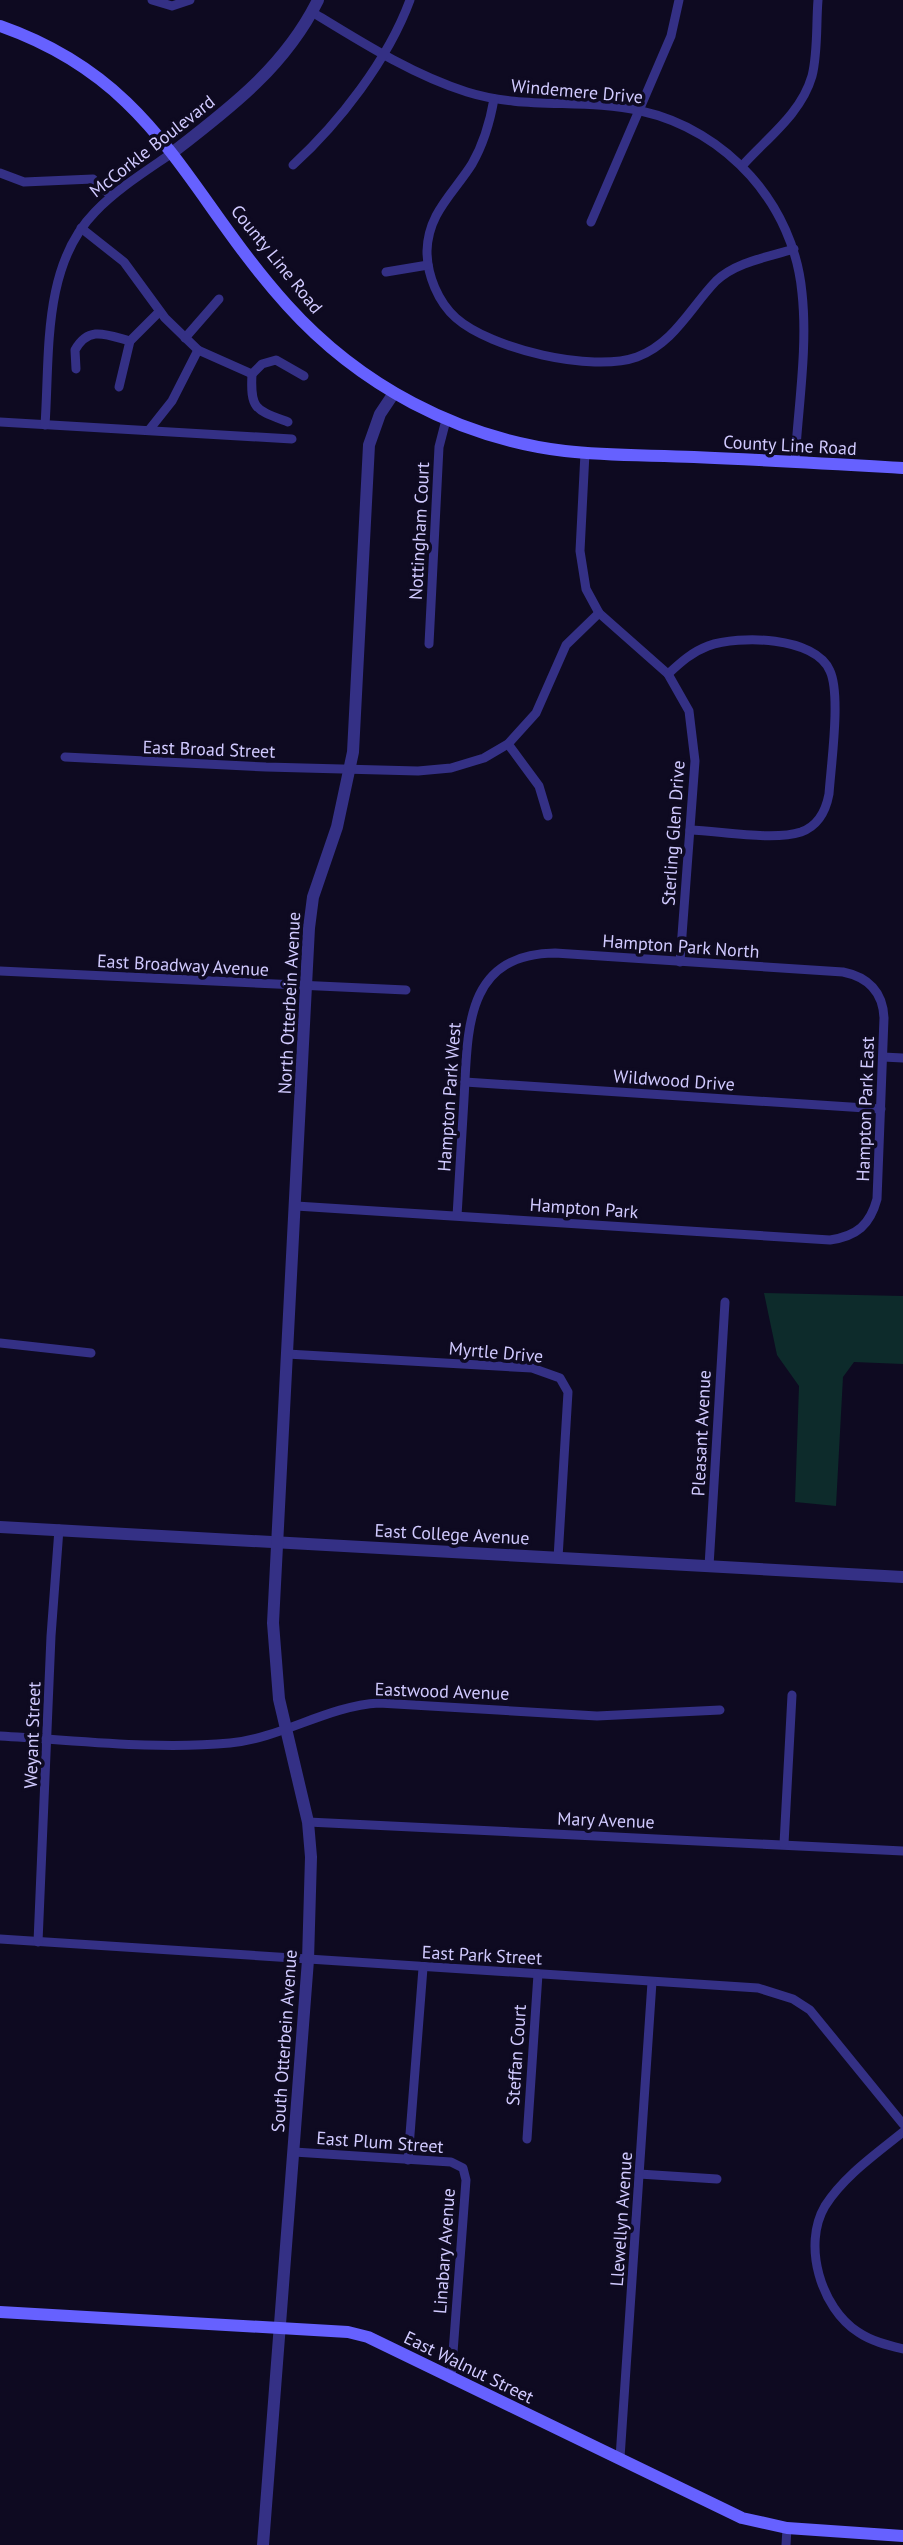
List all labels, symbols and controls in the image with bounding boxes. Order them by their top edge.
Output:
street label: Windemere Drive [510,74,644,108]
street label: McCorkle Boulevard [85,90,219,202]
street label: County Line Road [226,200,328,318]
street label: County Line Road [723,430,857,460]
street label: Nottingham Court [404,461,434,601]
street label: East Broad Street [142,735,276,763]
street label: Sterling Glen Drive [656,760,690,906]
street label: North Otterbein Avenue [273,911,305,1095]
street label: Hampton Park North [602,929,760,963]
street label: East Broadway Avenue [96,949,270,981]
street label: Hampton Park West [432,1022,466,1172]
street label: Hampton Park East [851,1036,879,1182]
street label: Wildwood Drive [612,1064,736,1096]
street label: Hampton Park [529,1193,639,1223]
street label: Myrtle Drive [448,1336,544,1368]
street label: Pleasant Avenue [686,1369,716,1497]
street label: East College Avenue [374,1518,530,1550]
street label: Eastwood Avenue [374,1677,510,1705]
street label: Weyant Street [19,1681,45,1789]
street label: Mary Avenue [557,1807,655,1833]
street label: East Park Street [421,1940,543,1970]
street label: South Otterbein Avenue [266,1949,302,2133]
street label: Steffan Court [501,2004,531,2106]
street label: East Plum Street [316,2126,444,2158]
street label: Llewellyn Avenue [605,2151,637,2287]
street label: Linabary Avenue [428,2187,460,2315]
street label: East Walnut Street [400,2326,538,2408]

